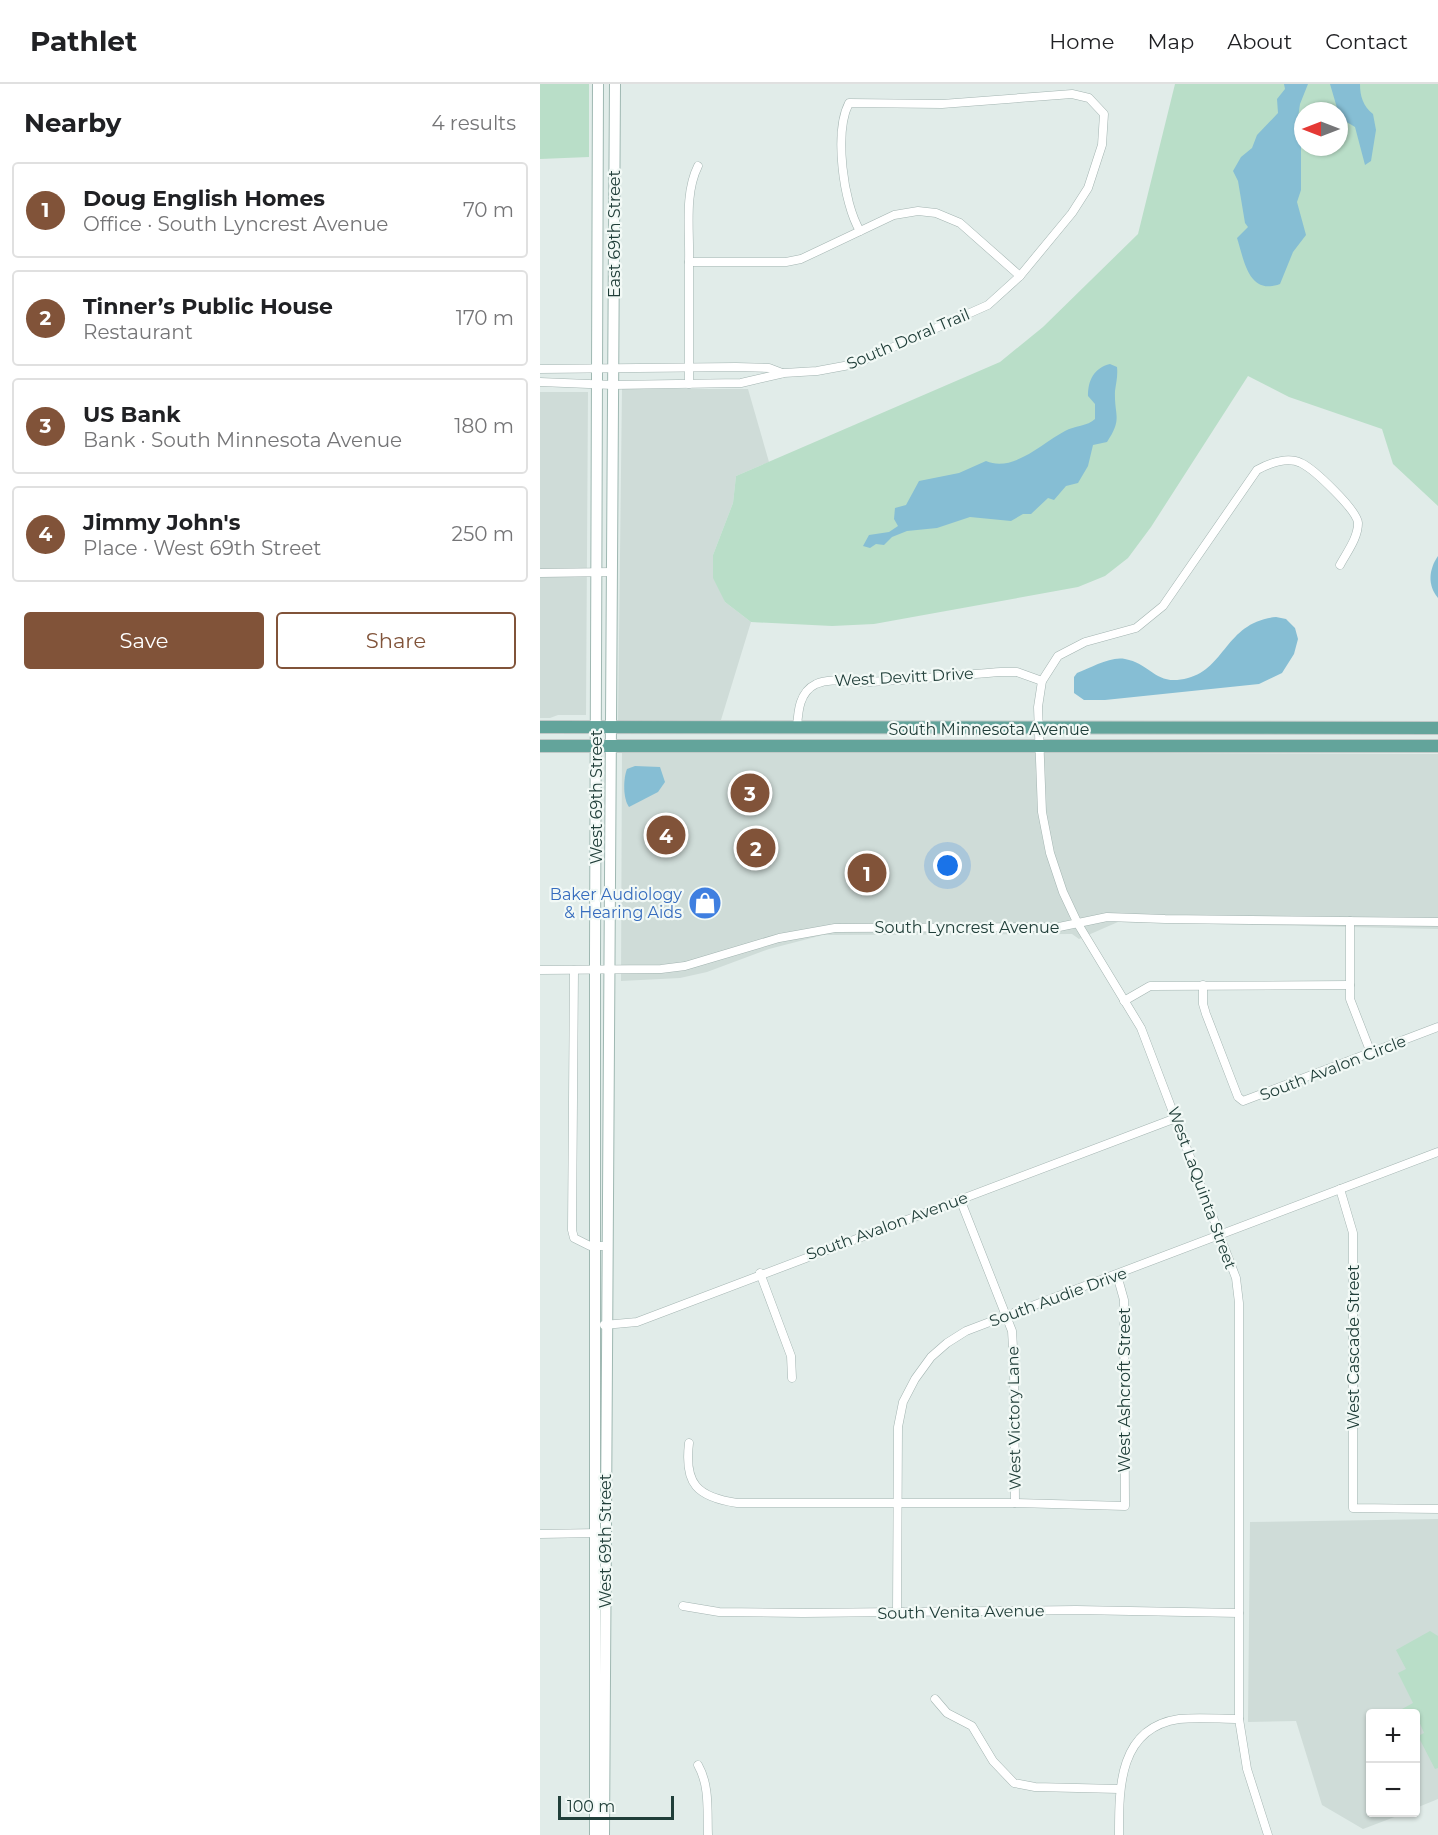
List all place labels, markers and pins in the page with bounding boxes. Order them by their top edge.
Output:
pin: 3 [730,770,770,816]
pin: 4 [646,812,686,858]
pin: 2 [736,826,776,870]
pin: 1 [848,850,886,896]
place label: Baker Audiology & Hearing Aids [550,885,682,922]
shop icon: Baker Audiology & Hearing Aids [687,885,723,921]

